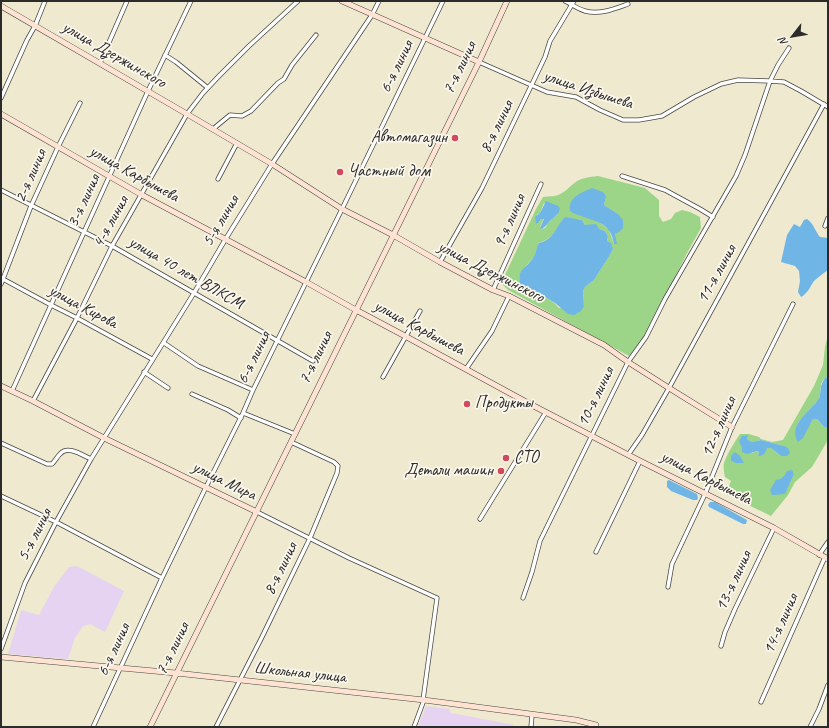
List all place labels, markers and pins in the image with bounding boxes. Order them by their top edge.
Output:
place label: Автомагазин [371,128,447,148]
marker: Автомагазин [450,133,460,143]
place label: Частный дом [348,162,430,182]
marker: Частный дом [335,167,345,177]
place label: Продукты [475,394,533,414]
marker: Продукты [462,399,472,409]
place label: СТО [514,448,538,468]
marker: СТО [501,453,511,463]
place label: Детали машин [404,461,493,481]
marker: Детали машин [496,466,506,476]

